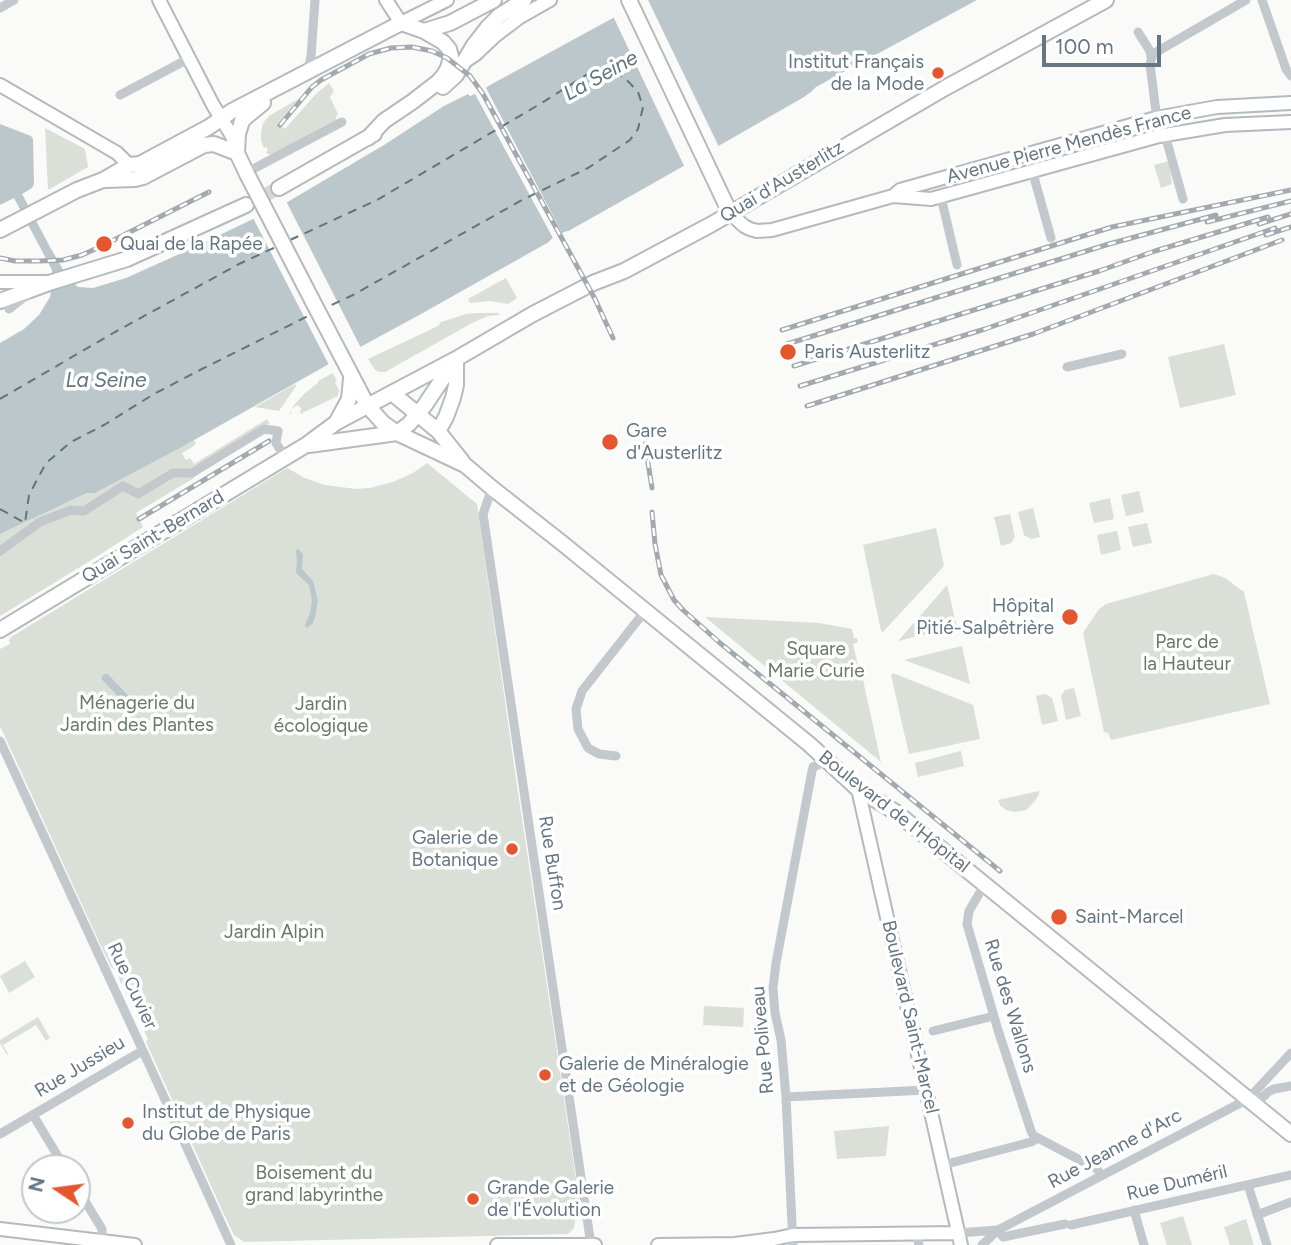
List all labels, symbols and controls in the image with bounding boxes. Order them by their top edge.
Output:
scale bar [1046,21,1165,65]
text: 100 m [1055,34,1114,59]
water label: La Seine [560,45,642,107]
place label: Institut Français de la Mode [788,51,924,95]
marker: Institut Français de la Mode [930,65,946,81]
street label: Avenue Pierre Mendès France [944,101,1194,189]
street label: Quai d'Austerlitz [716,136,848,228]
place label: Quai de la Rapée [120,233,263,255]
marker: Quai de la Rapée [94,234,114,254]
place label: Paris Austerlitz [804,341,930,363]
marker: Paris Austerlitz [778,342,798,362]
water label: La Seine [66,368,146,394]
place label: Gare d'Austerlitz [626,420,722,464]
marker: Gare d'Austerlitz [600,432,620,452]
street label: Quai Saint-Bernard [78,486,228,588]
place label: Hôpital Pitié-Salpêtrière [916,595,1054,639]
marker: Hôpital Pitié-Salpêtrière [1060,607,1080,627]
park label: Parc de la Hauteur [1143,631,1231,675]
park label: Square Marie Curie [767,638,865,682]
park label: Ménagerie du Jardin des Plantes [60,692,214,736]
park label: Jardin écologique [274,693,368,737]
street label: Boulevard de l'Hôpital [814,746,974,878]
street label: Rue Buffon [533,814,571,912]
place label: Galerie de Botanique [412,827,498,871]
marker: Galerie de Botanique [504,841,520,857]
place label: Saint-Marcel [1075,906,1183,928]
marker: Saint-Marcel [1049,907,1069,927]
street label: Boulevard Saint-Marcel [877,918,943,1116]
park label: Jardin Alpin [224,921,324,943]
street label: Rue des Wallons [979,936,1041,1076]
street label: Rue Cuvier [102,939,162,1033]
street label: Rue Poliveau [747,985,779,1095]
street label: Rue Jussieu [31,1031,129,1103]
place label: Galerie de Minéralogie et de Géologie [559,1053,749,1097]
marker: Galerie de Minéralogie et de Géologie [537,1067,553,1083]
place label: Institut de Physique du Globe de Paris [142,1101,311,1145]
street label: Rue Jeanne d'Arc [1044,1104,1186,1194]
marker: Institut de Physique du Globe de Paris [120,1115,136,1131]
north arrow [21,1154,91,1224]
street label: Rue Duméril [1124,1160,1230,1206]
park label: Boisement du grand labyrinthe [245,1162,383,1206]
text: N [24,1175,50,1194]
place label: Grande Galerie de l'Évolution [487,1177,614,1221]
marker: Grande Galerie de l'Évolution [465,1191,481,1207]

